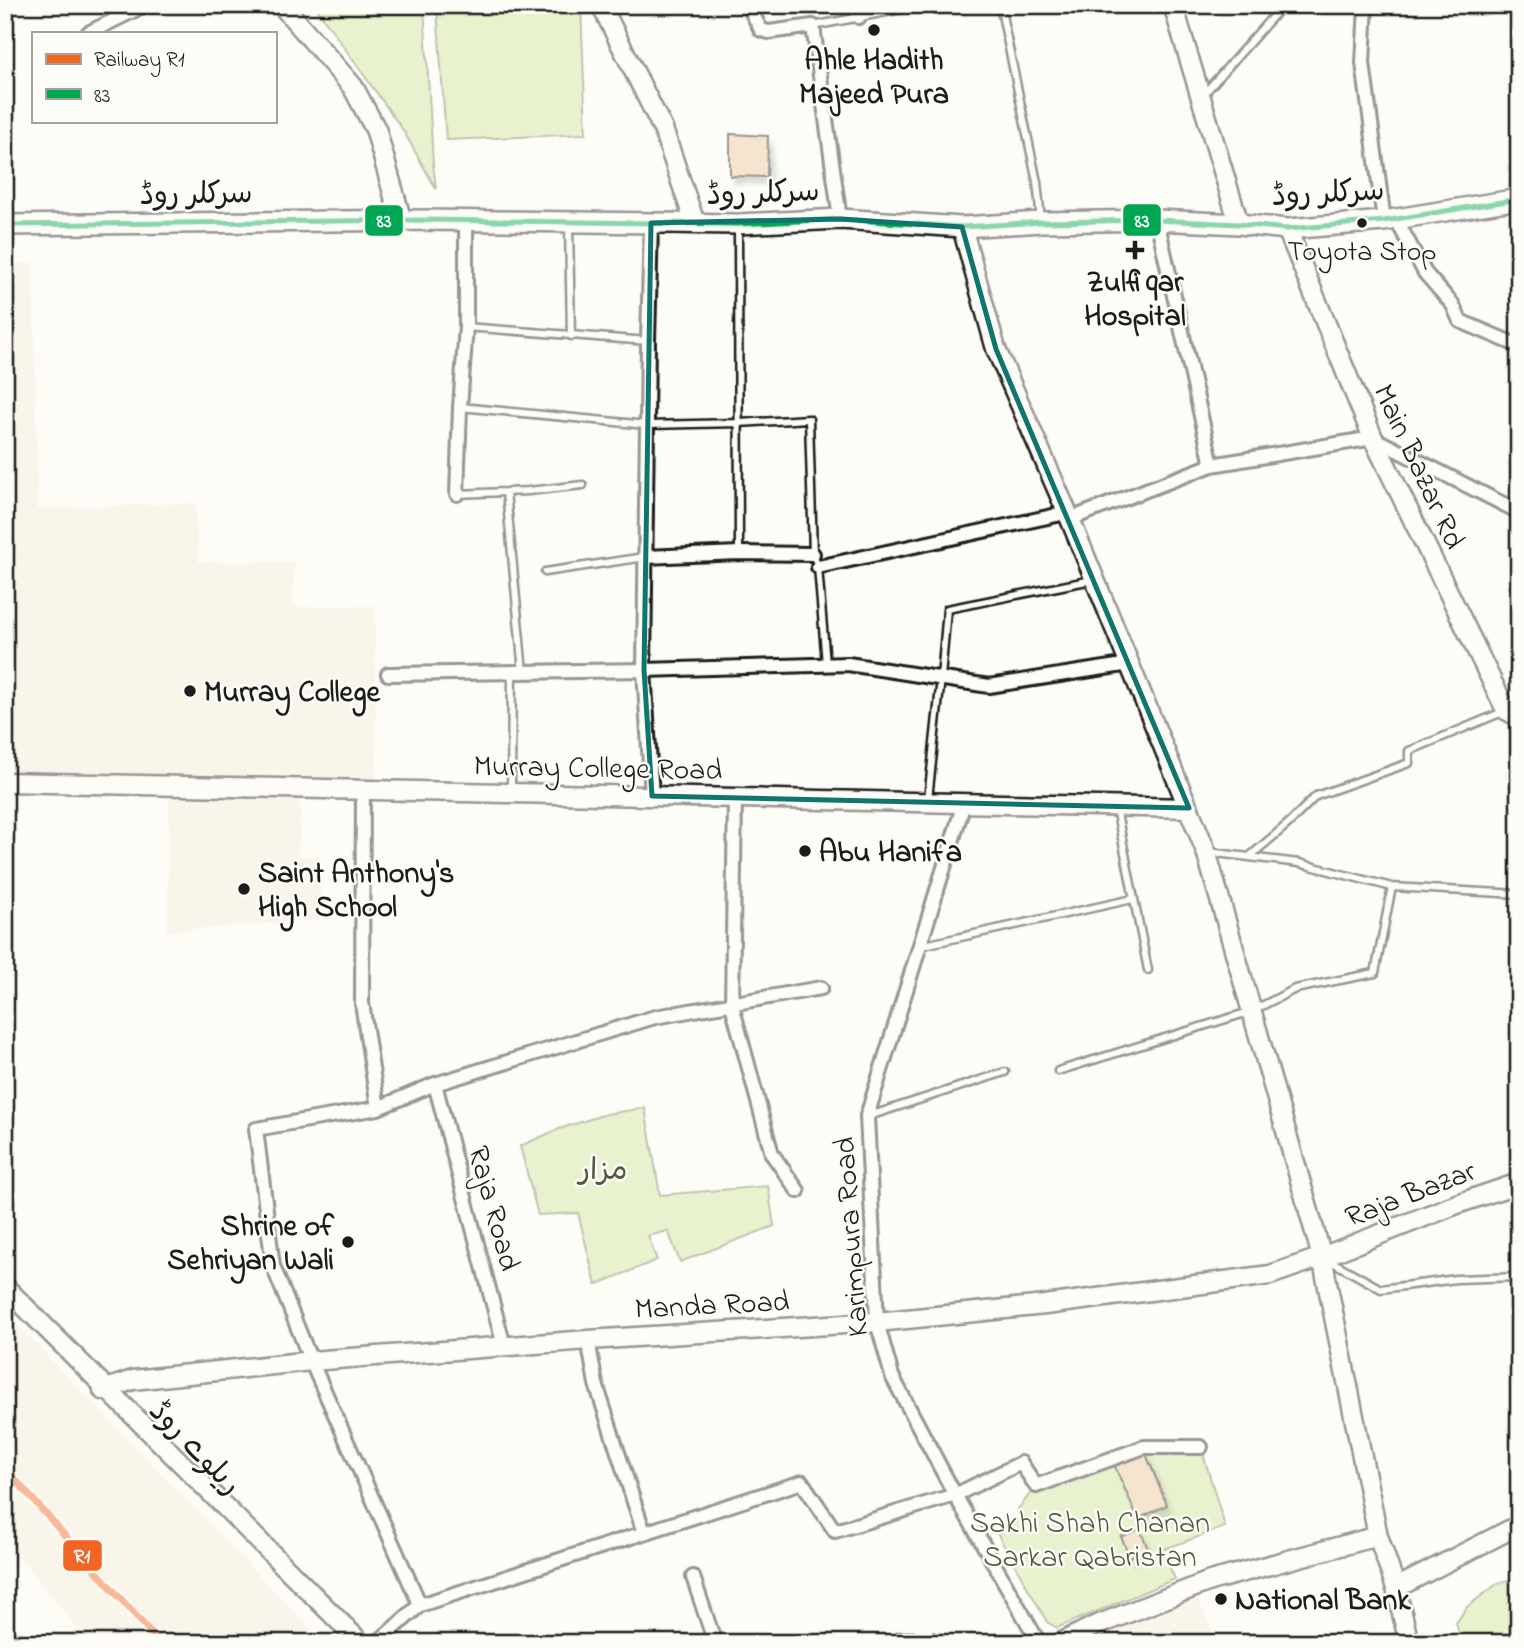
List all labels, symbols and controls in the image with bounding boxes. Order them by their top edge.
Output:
marker: Ahle Hadith Majeed Pura [866,22,882,38]
legend [32,32,276,122]
place label: Ahle Hadith Majeed Pura [799,40,949,118]
text: Railway R1 [94,46,185,78]
text: 83 [94,82,111,112]
street label: سرکلر روڈ [1271,170,1386,220]
street label: سرکلر روڈ [706,171,820,219]
street label: سرکلر روڈ [139,173,253,219]
line badge: 83 [1122,203,1162,237]
line badge: 83 [364,204,404,237]
text: 83 [376,209,392,236]
text: 83 [1134,209,1150,236]
marker: Toyota Stop [1355,216,1369,230]
place label: Toyota Stop [1287,233,1437,274]
marker: Zulfiqar Hospital [1125,240,1145,260]
place label: Zulfiqar Hospital [1084,262,1186,340]
street label: Main Bazar Rd [1360,378,1475,557]
place label: Murray College [204,672,381,717]
marker: Murray College [182,683,198,699]
street label: Murray College Road [473,746,723,794]
place label: Abu Hanifa [819,832,962,876]
marker: Abu Hanifa [797,843,813,859]
place label: Saint Anthony's High School [258,853,454,932]
marker: Saint Anthony's High School [236,881,252,897]
street label: Karimpura Road [824,1135,882,1338]
street label: Raja Road [454,1141,530,1276]
park label: مزار [576,1150,627,1194]
street label: Raja Bazar [1339,1150,1484,1241]
place label: Shrine of Sehriyan Wali [167,1206,335,1284]
marker: Shrine of Sehriyan Wali [340,1234,356,1250]
street label: Manda Road [634,1281,791,1333]
street label: ریلوے روڈ [137,1392,250,1507]
park label: Sakhi Shah Chanan Sarkar Qabristan [970,1503,1210,1581]
line badge: R1 [62,1539,103,1572]
text: R1 [74,1544,90,1571]
place label: National Bank [1235,1580,1411,1624]
marker: National Bank [1213,1591,1229,1607]

